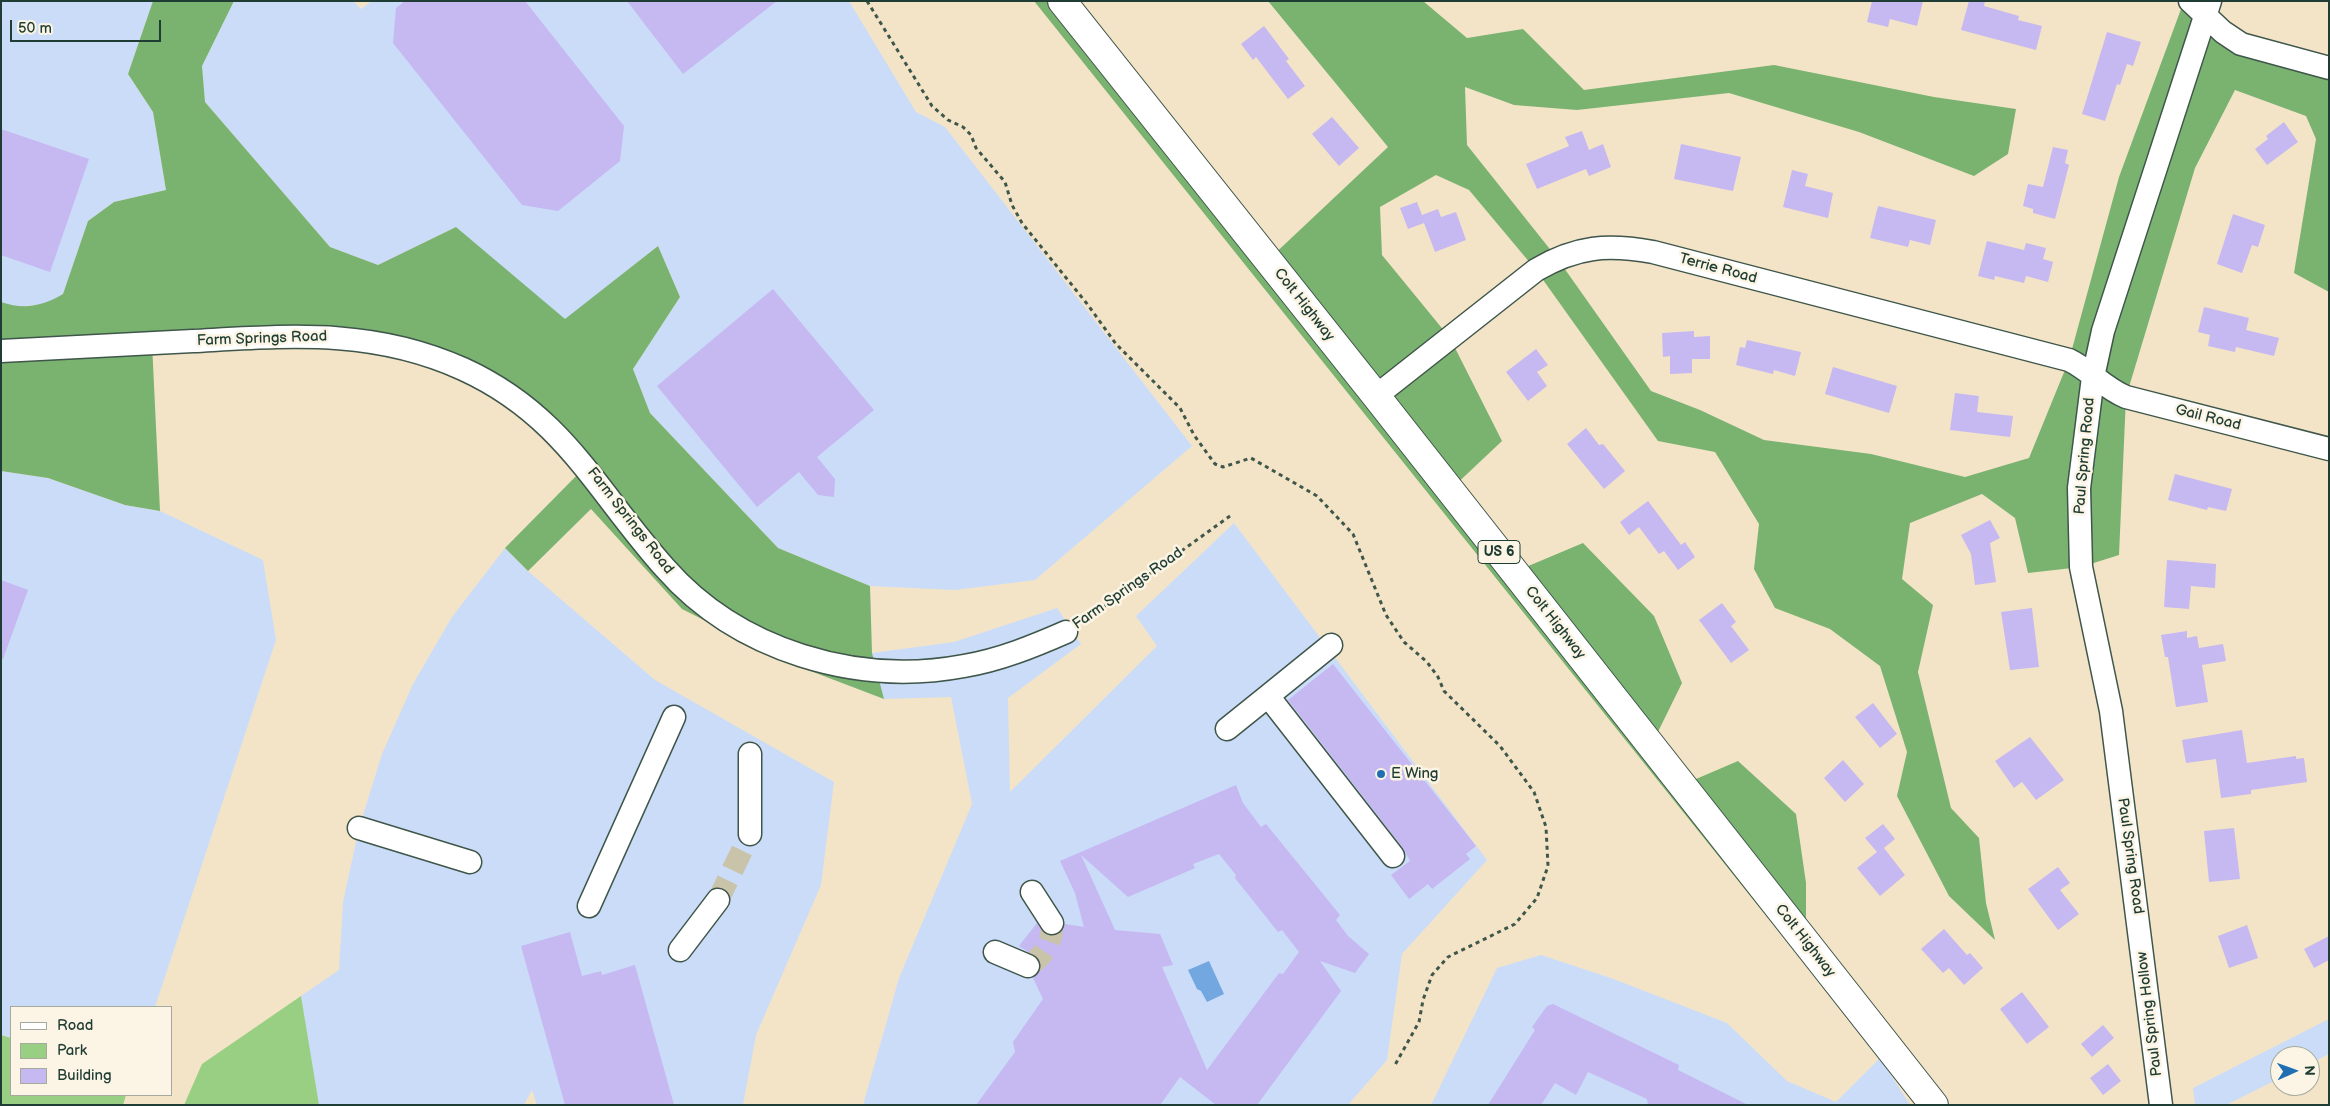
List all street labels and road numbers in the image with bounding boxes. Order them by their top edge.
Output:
street label: Terrie Road [1677,250,1759,288]
street label: Colt Highway [1270,265,1338,345]
street label: Farm Springs Road [197,328,327,350]
street label: Paul Spring Road [2071,397,2099,515]
street label: Gail Road [2173,401,2243,435]
street label: Farm Springs Road [583,464,677,578]
road number: US 6 [1478,540,1520,564]
street label: Farm Springs Road [1069,544,1187,634]
street label: Colt Highway [1521,583,1589,663]
street label: Paul Spring Road [2113,797,2147,915]
street label: Colt Highway [1771,901,1839,981]
street label: Paul Spring Hollow [2133,951,2167,1077]

